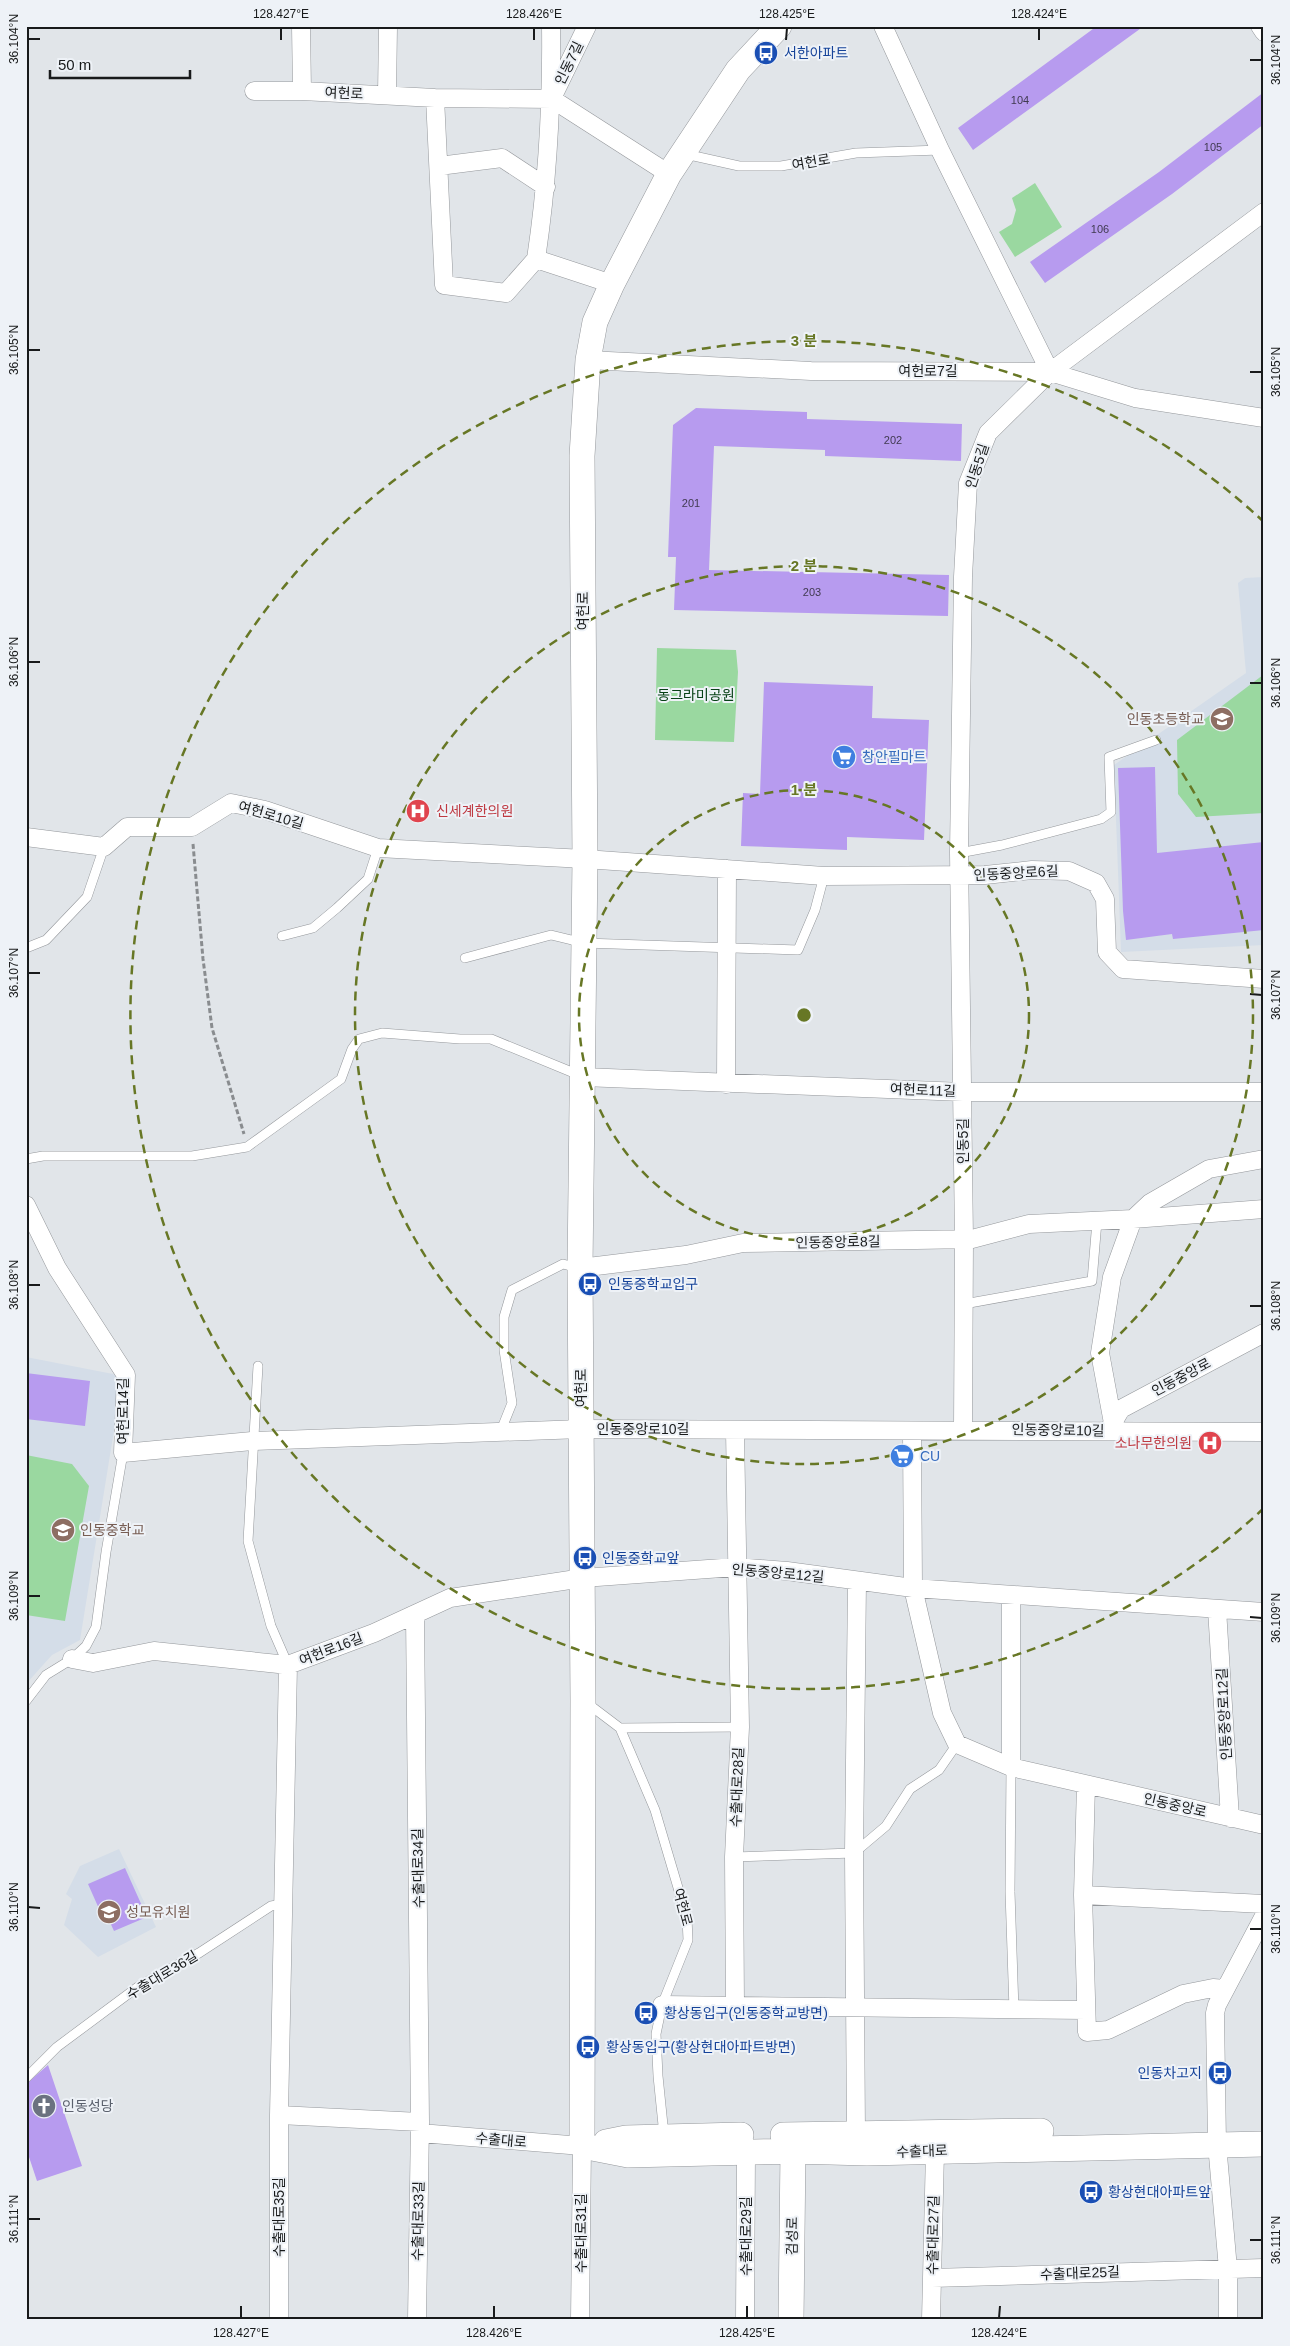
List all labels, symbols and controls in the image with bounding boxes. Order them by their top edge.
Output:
text: 128.427°E [253,7,309,21]
text: 128.426°E [506,7,562,21]
text: 128.425°E [759,7,815,21]
text: 128.424°E [1011,7,1067,21]
text: 36.104°N [7,14,21,64]
text: 36.104°N [1269,35,1283,85]
street label: 인동7길 [552,39,586,87]
bus stop icon: 서한아파트 [753,40,779,66]
place label: 서한아파트 [784,45,849,61]
scale bar [50,48,190,80]
text: 50 m [58,56,91,73]
street label: 여헌로 [324,84,364,102]
house number: 104 [1011,94,1029,106]
house number: 105 [1204,141,1222,153]
street label: 여헌로 [791,151,832,173]
house number: 106 [1091,223,1109,235]
text: 36.105°N [7,325,21,375]
text: 3 분 [791,332,817,349]
text: 36.105°N [1269,347,1283,397]
street label: 여헌로7길 [898,363,958,379]
house number: 202 [884,434,902,446]
street label: 인동5길 [962,441,992,491]
house number: 201 [682,497,700,509]
text: 2 분 [791,557,817,574]
house number: 203 [803,586,821,598]
street label: 여헌로 [575,592,591,630]
text: 36.106°N [7,637,21,687]
text: 36.106°N [1269,658,1283,708]
park label: 동그라미공원 [657,687,735,703]
school or university icon: 인동초등학교 [1209,706,1235,732]
place label: 인동초등학교 [1127,711,1204,727]
supermarket icon: 창안필마트 [831,744,857,770]
place label: 창안필마트 [862,749,927,765]
text: 1 분 [791,781,817,798]
street label: 여헌로10길 [237,798,305,832]
hospital icon: 신세계한의원 [405,798,431,824]
place label: 신세계한의원 [436,803,513,819]
street label: 인동중앙로6길 [973,863,1059,883]
text: 36.107°N [7,948,21,998]
text: 36.107°N [1269,970,1283,1020]
centre of rings [795,1006,813,1024]
street label: 여헌로11길 [890,1081,956,1099]
street label: 인동5길 [955,1118,971,1164]
street label: 인동중앙로8길 [795,1233,881,1251]
text: 36.108°N [7,1260,21,1310]
bus stop icon: 인동중학교입구 [577,1271,603,1297]
place label: 인동중학교입구 [608,1276,698,1292]
text: 36.108°N [1269,1281,1283,1331]
street label: 인동중앙로 [1149,1355,1213,1399]
street label: 여헌로 [573,1369,589,1407]
street label: 여헌로14길 [115,1377,131,1445]
street label: 인동중앙로10길 [597,1421,689,1437]
street label: 인동중앙로10길 [1011,1421,1105,1439]
hospital icon: 소나무한의원 [1197,1430,1223,1456]
place label: 소나무한의원 [1115,1435,1192,1451]
supermarket icon: CU [889,1443,915,1469]
place label: CU [920,1448,940,1464]
school or university icon: 인동중학교 [50,1517,76,1543]
place label: 인동중학교 [80,1522,145,1538]
bus stop icon: 인동중학교앞 [572,1545,598,1571]
place label: 인동중학교앞 [602,1550,679,1566]
street label: 인동중앙로12길 [731,1561,825,1585]
text: 36.109°N [7,1571,21,1621]
text: 36.109°N [1269,1593,1283,1643]
street label: 여헌로16길 [297,1630,365,1668]
street label: 인동중앙로12길 [1214,1667,1234,1761]
street label: 수출대로28길 [728,1747,746,1827]
street label: 인동중앙로 [1142,1790,1208,1820]
street label: 수출대로34길 [409,1828,427,1908]
text: 36.110°N [7,1882,21,1932]
street label: 여헌로 [670,1886,696,1928]
school or university icon: 성모유치원 [96,1899,122,1925]
place label: 성모유치원 [126,1904,190,1920]
text: 36.110°N [1269,1904,1283,1954]
street label: 수출대로36길 [124,1948,200,2002]
bus stop icon: 황상동입구(인동중학교방면) [633,2000,659,2026]
place label: 황상동입구(인동중학교방면) [664,2005,828,2021]
bus stop icon: 황상동입구(황상현대아파트방면) [575,2034,601,2060]
place label: 황상동입구(황상현대아파트방면) [606,2039,796,2055]
bus stop icon: 인동차고지 [1207,2060,1233,2086]
place label: 인동차고지 [1138,2065,1202,2081]
church icon: 인동성당 [31,2093,57,2119]
place label: 인동성당 [62,2098,114,2114]
street label: 수출대로 [475,2130,527,2150]
street label: 수출대로 [896,2142,948,2160]
street label: 수출대로35길 [271,2177,287,2257]
bus stop icon: 황상현대아파트앞 [1078,2179,1104,2205]
street label: 수출대로33길 [409,2181,427,2261]
place label: 황상현대아파트앞 [1108,2184,1211,2200]
street label: 수출대로31길 [573,2193,589,2273]
text: 36.111°N [7,2195,21,2243]
street label: 수출대로27길 [924,2195,942,2275]
street label: 수출대로29길 [738,2196,754,2276]
street label: 검성로 [784,2216,800,2255]
text: 36.111°N [1269,2216,1283,2264]
street label: 수출대로25길 [1040,2264,1120,2282]
text: 128.427°E [213,2326,269,2340]
text: 128.426°E [466,2326,522,2340]
text: 128.425°E [719,2326,775,2340]
text: 128.424°E [971,2326,1027,2340]

